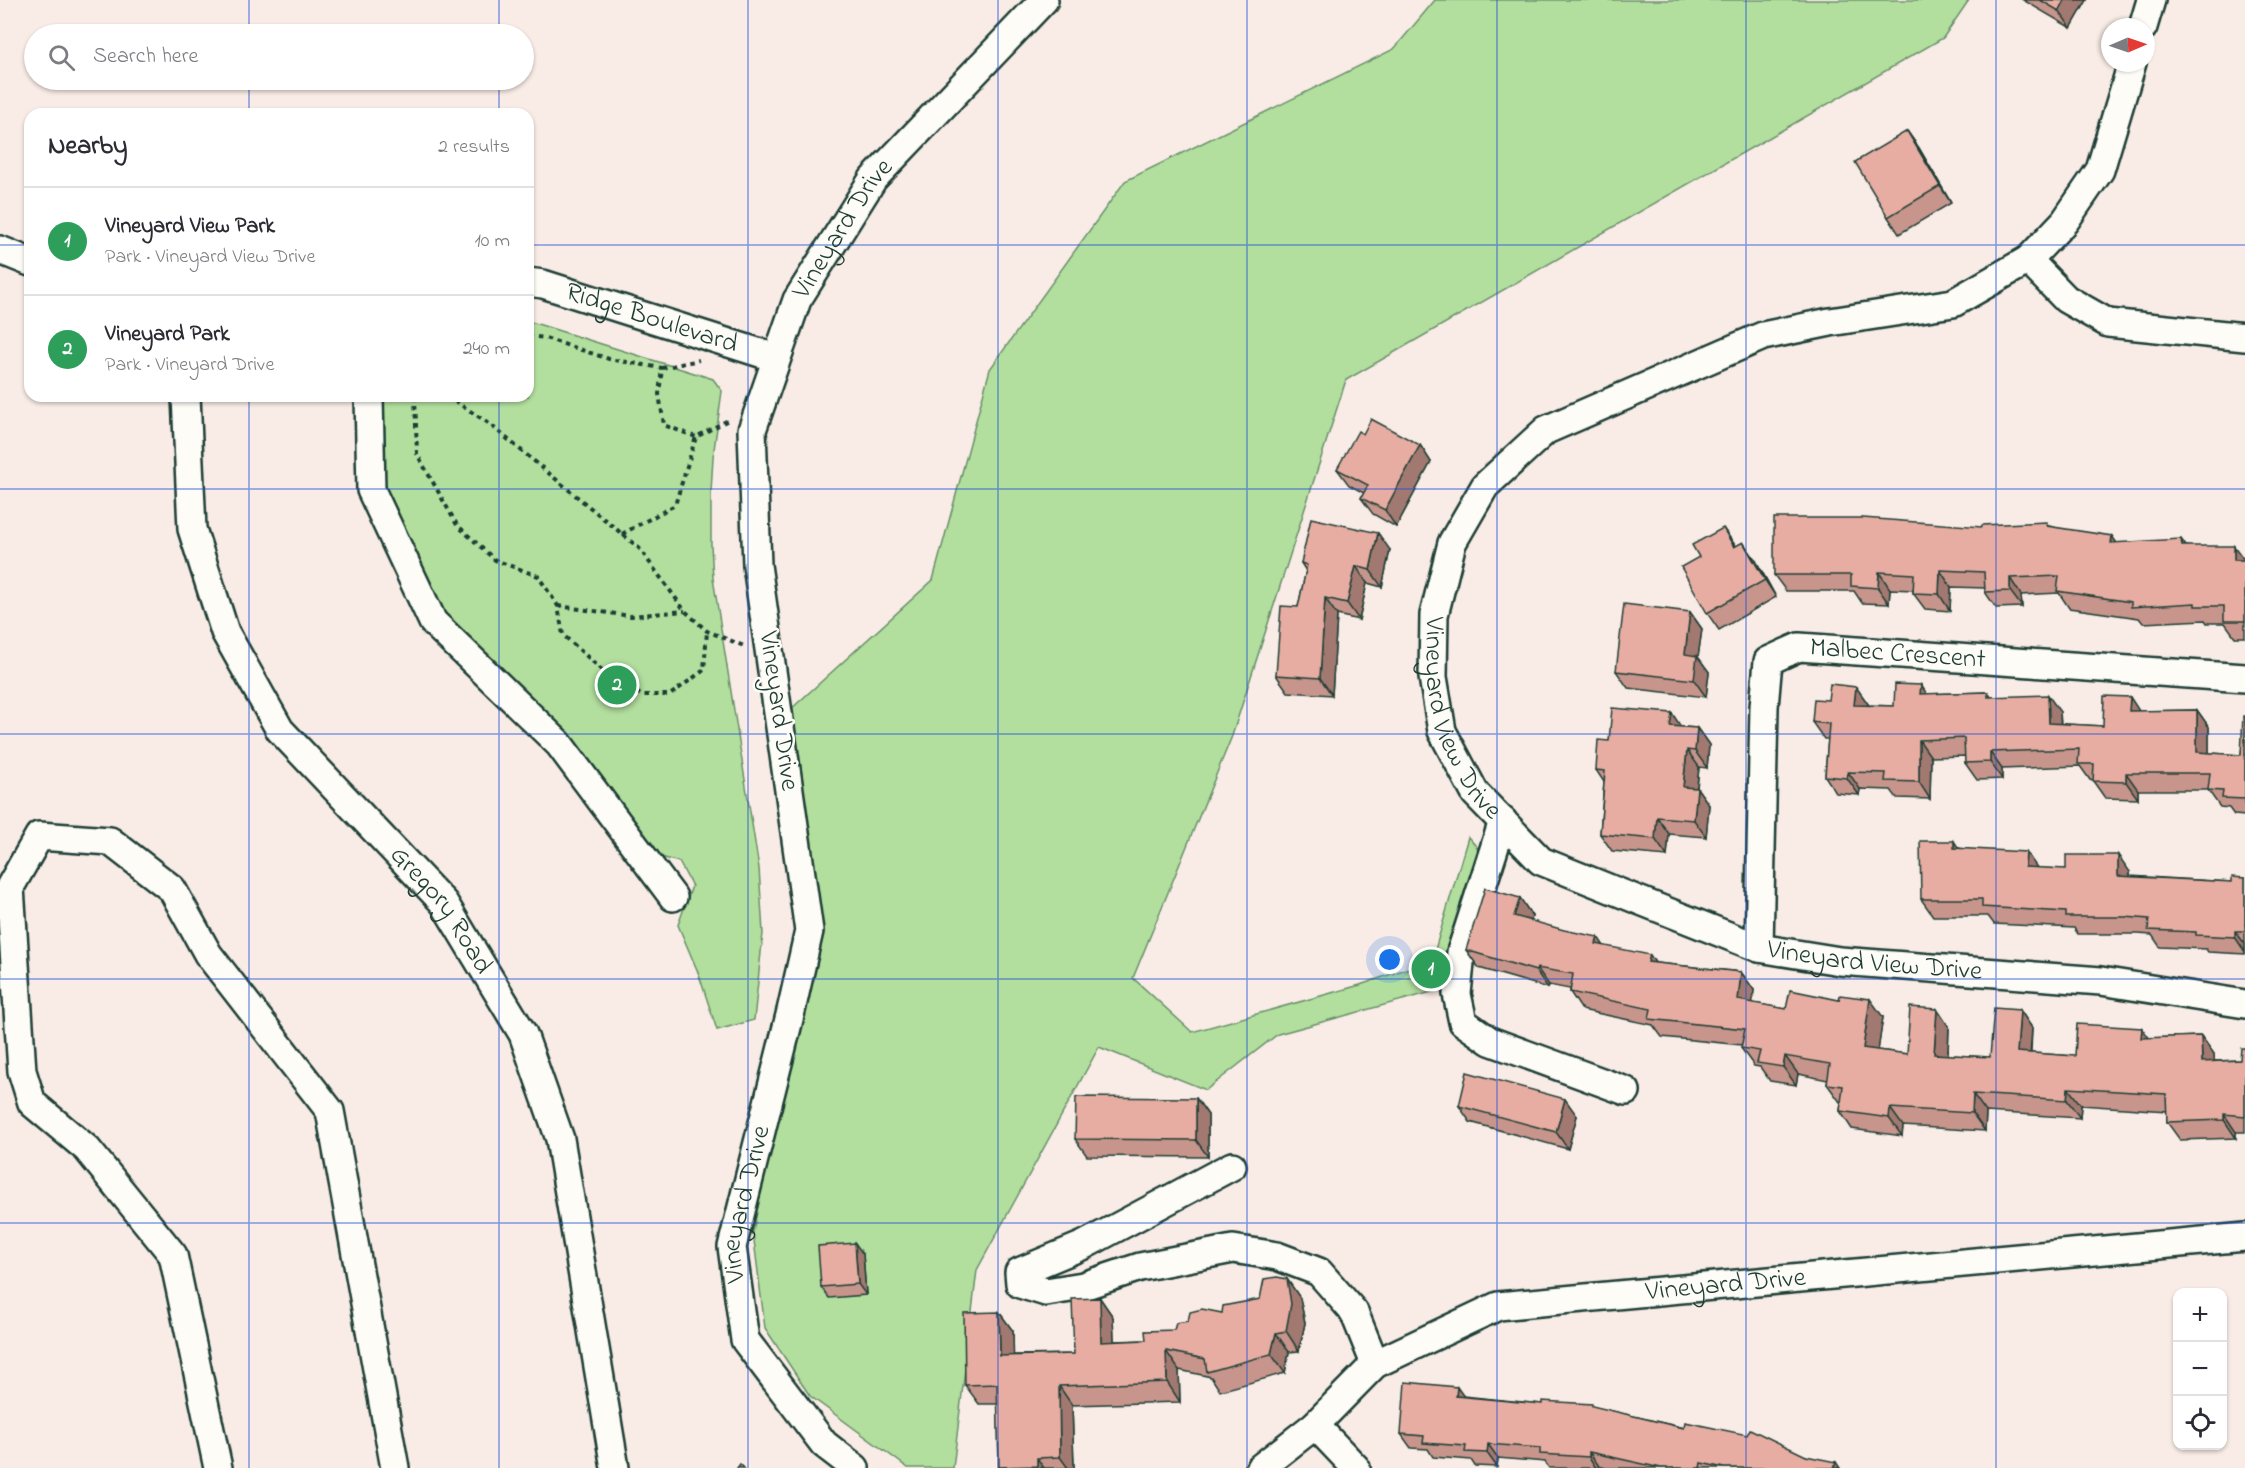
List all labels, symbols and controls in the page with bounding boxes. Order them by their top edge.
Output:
north arrow [2101,18,2155,72]
search box [24,24,534,90]
icon: search [45,41,78,74]
text: Search here [93,41,198,73]
text: Nearby [48,128,127,166]
text: 2 results [438,133,510,162]
street label: Vineyard Drive [782,149,903,308]
text: Vineyard View Park [105,211,275,243]
text: 1 [64,227,71,256]
text: 10 m [474,227,510,256]
text: Park · Vineyard View Drive [105,243,315,272]
street label: Ridge Boulevard [560,273,743,364]
text: Vineyard Park [105,319,230,351]
text: 2 [63,335,72,364]
text: 240 m [463,335,510,364]
text: Park · Vineyard Drive [105,351,274,380]
street label: Vineyard View Drive [1414,616,1511,830]
street label: Vineyard Drive [747,628,809,794]
street label: Malbec Crescent [1808,628,1987,679]
pin: 2 [598,662,636,708]
street label: Gregory Road [380,837,502,982]
street label: Vineyard View Drive [1763,930,1985,991]
your location [1375,945,1404,974]
pin: 1 [1412,946,1450,992]
street label: Vineyard Drive [712,1120,781,1286]
street label: Vineyard Drive [1643,1258,1808,1312]
map controls [2173,1288,2227,1450]
button: + [2173,1288,2227,1342]
button: − [2173,1342,2227,1396]
button: locate [2173,1396,2227,1450]

